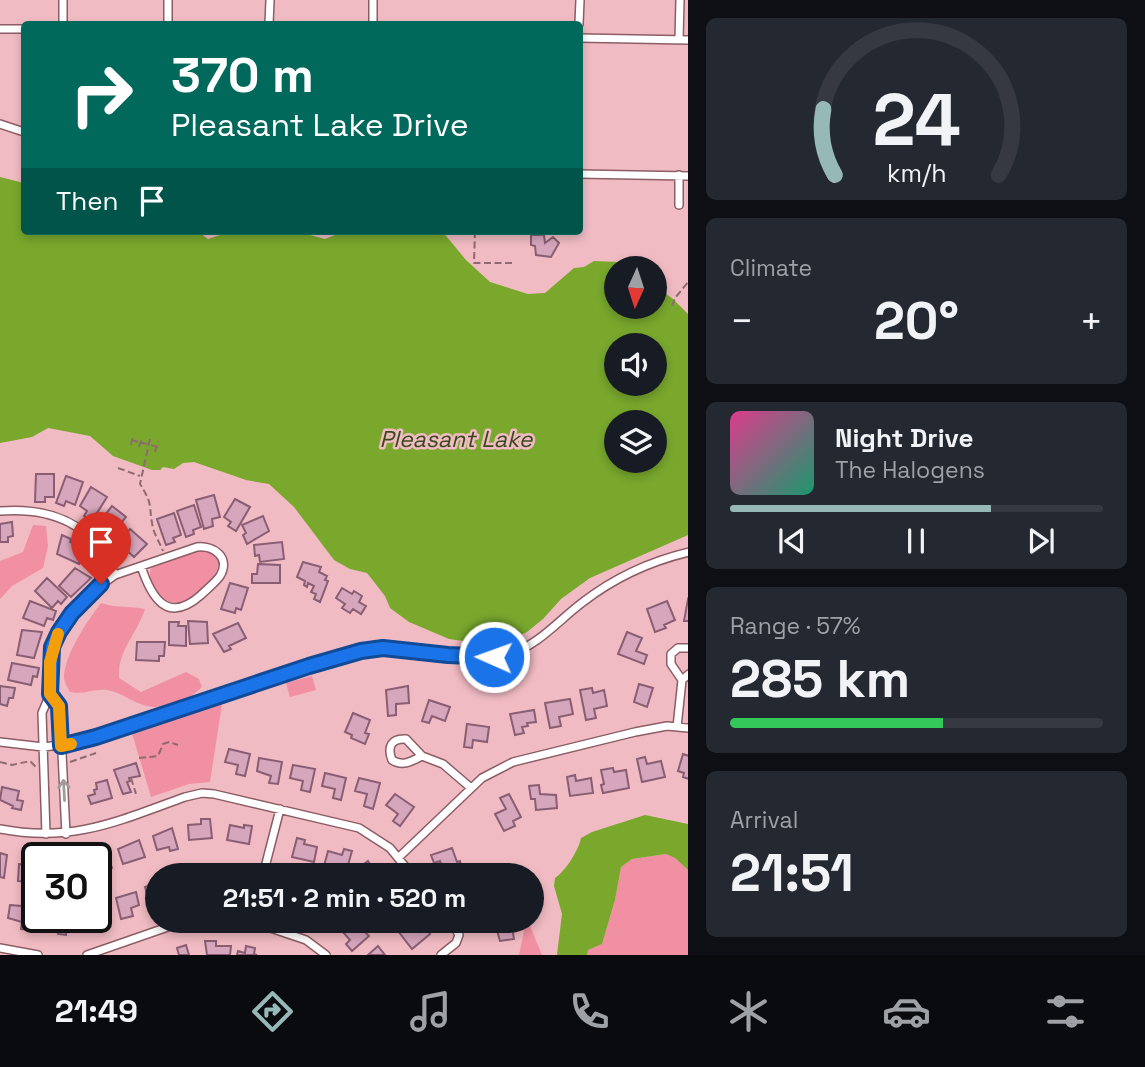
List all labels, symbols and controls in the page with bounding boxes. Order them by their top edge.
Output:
text: 370 m [171,44,314,106]
icon: right [56,49,147,140]
text: 24 [872,73,961,166]
text: Pleasant Lake Drive [171,105,469,145]
text: km/h [887,157,946,189]
icon: arrive [133,182,171,220]
text: Then [56,184,119,218]
text: Climate [730,253,812,283]
north arrow [604,256,667,318]
map controls [604,256,667,473]
text: 20° [874,288,959,354]
text: − [730,297,754,345]
text: + [1079,297,1103,345]
button: sound [604,333,667,396]
button: layers [604,410,667,473]
text: Night Drive [835,421,973,455]
water label: Pleasant Lake [380,424,534,454]
text: The Halogens [835,455,985,485]
pin [71,512,131,584]
icon: previous [773,522,811,560]
icon: pause [897,522,935,560]
icon: next [1022,522,1060,560]
icon: arrive [82,523,120,561]
text: Range · 57% [730,611,861,641]
position arrow [457,620,531,694]
text: 285 km [730,646,910,712]
one-way arrow [57,779,70,802]
text: Arrival [730,805,798,835]
text: 21:51 [730,840,854,906]
speed limit sign: 30 [21,842,112,933]
text: 21:51 · 2 min · 520 m [223,881,466,915]
icon: directions [248,987,297,1036]
icon: music [406,987,455,1036]
icon: phone [565,987,614,1036]
icon: climate [724,987,773,1036]
icon: car [882,987,931,1036]
icon: filters [1041,987,1090,1036]
text: 21:49 [55,991,138,1031]

